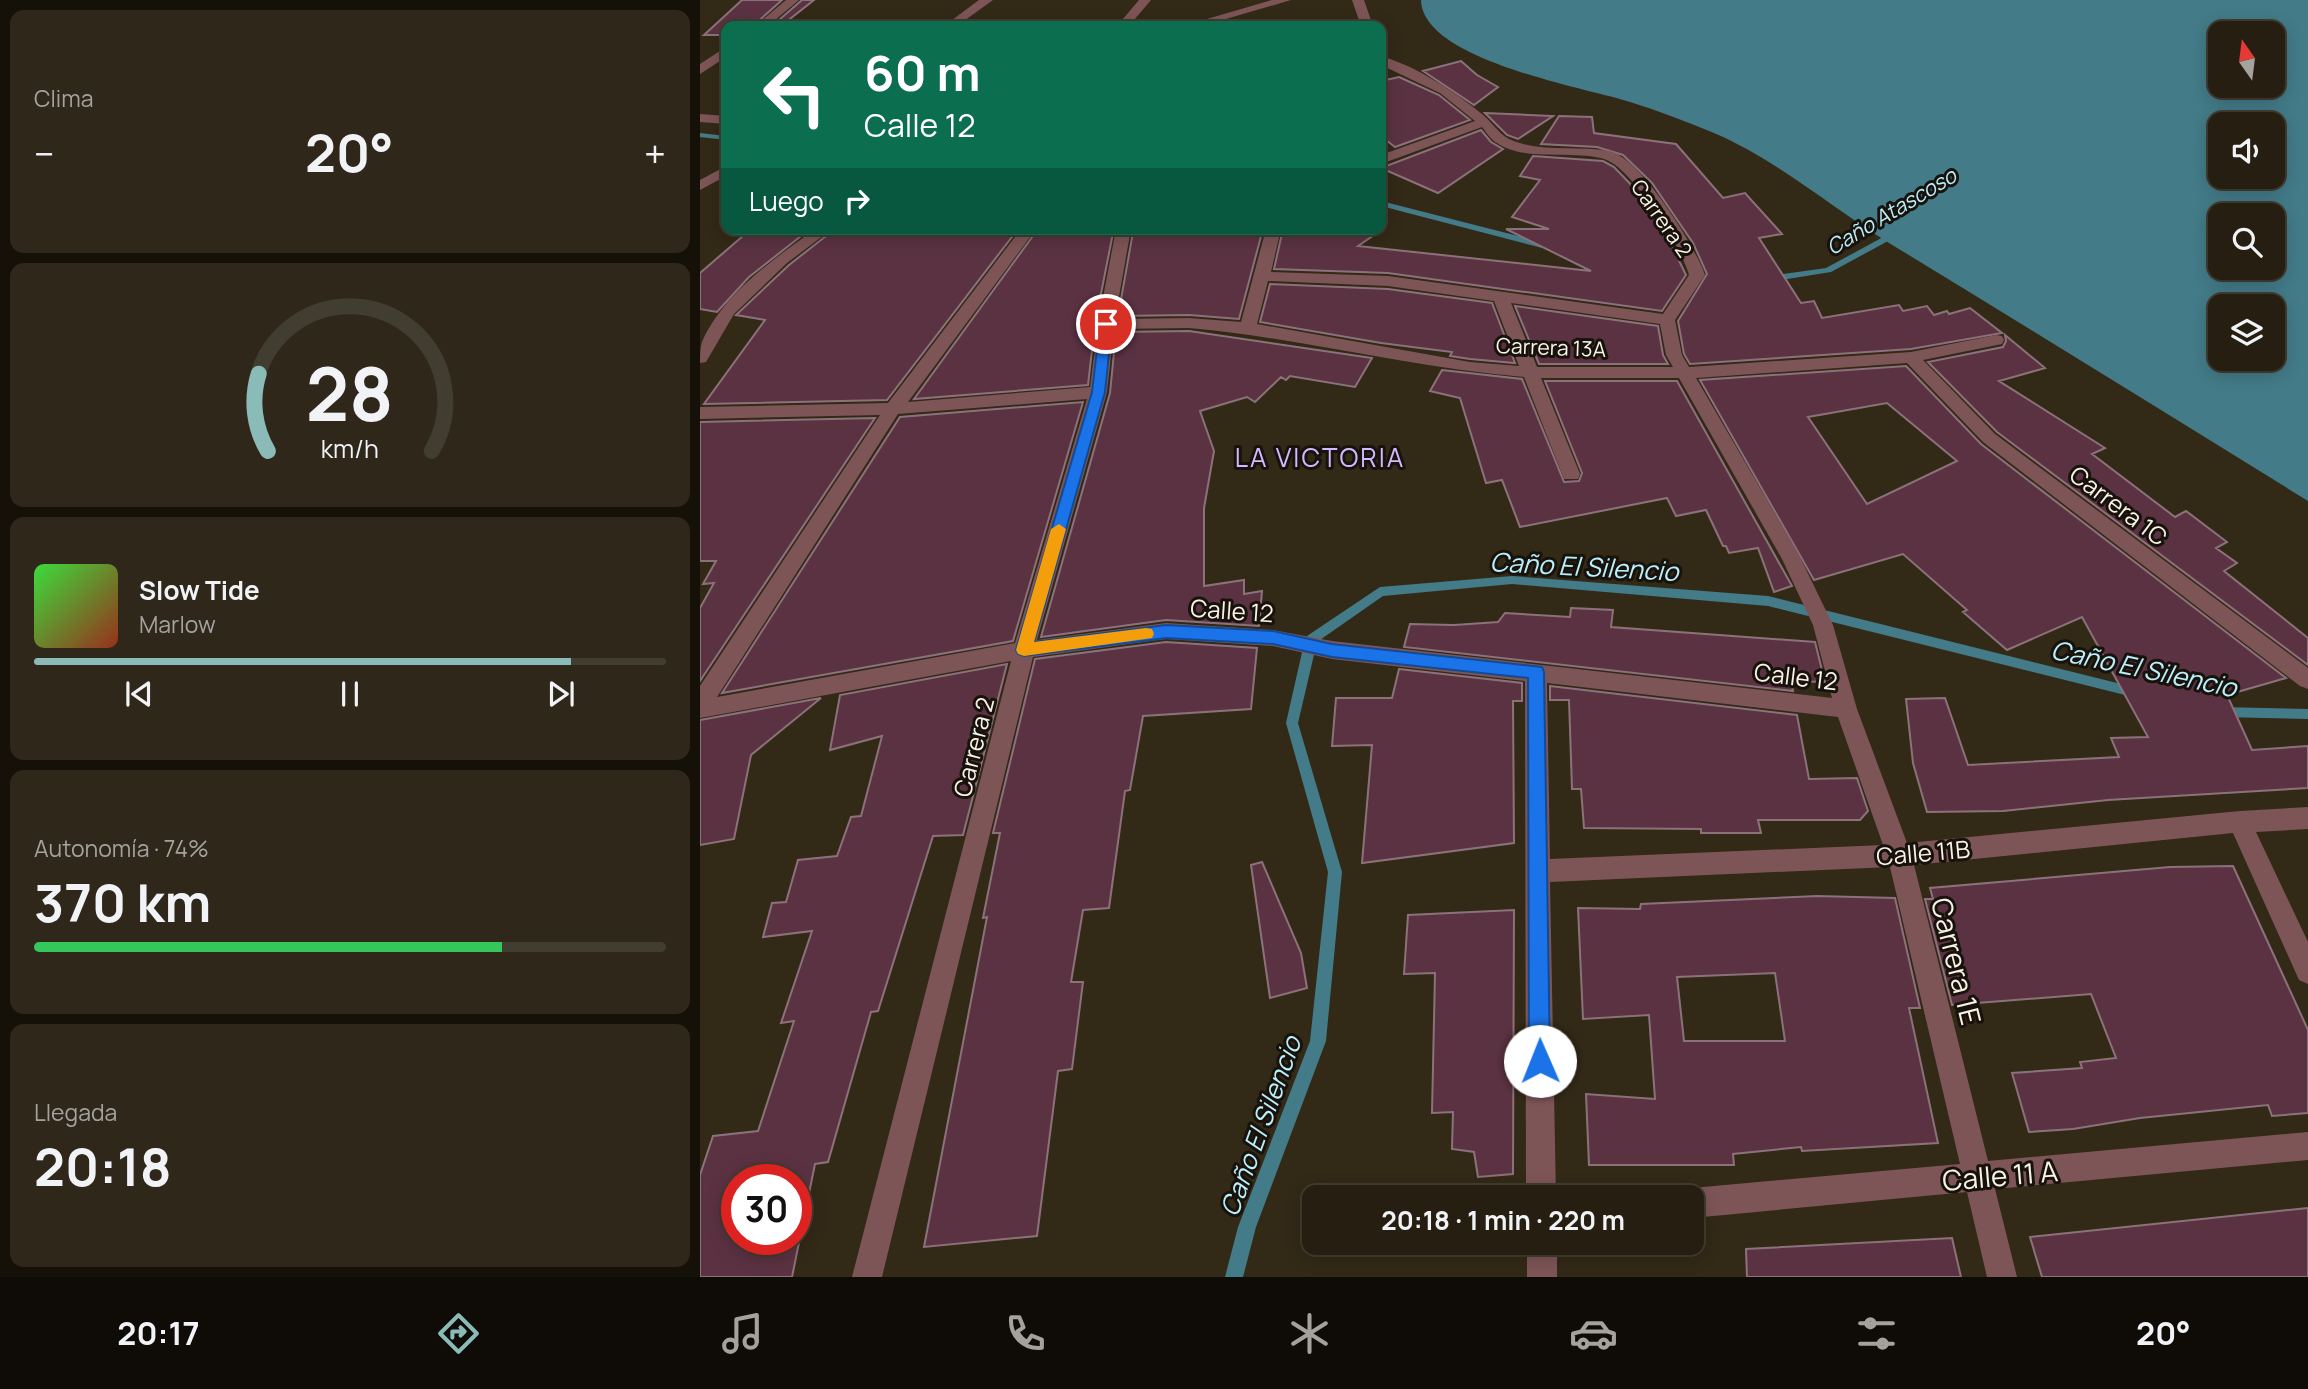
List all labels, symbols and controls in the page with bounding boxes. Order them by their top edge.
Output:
north arrow [2208,21,2286,98]
map controls [2208,21,2285,371]
text: 60 m [864,39,981,106]
icon: left [749,49,840,140]
text: Clima [34,82,93,114]
text: Calle 12 [864,103,975,147]
button: sound [2208,112,2285,189]
text: 20° [305,117,394,188]
text: − [34,127,55,179]
text: + [644,127,666,179]
water label: Caño Atascoso [1821,160,1962,261]
street label: Carrera 2 [1625,174,1699,262]
icon: right [838,182,876,220]
text: Luego [749,183,824,219]
button: search [2208,203,2285,280]
pin [1076,294,1136,354]
button: layers [2208,294,2285,371]
icon: arrive [1087,305,1125,343]
street label: Carrera 13A [1496,331,1606,363]
text: 28 [306,344,394,444]
text: km/h [321,431,379,466]
district label: LA VICTORIA [1235,439,1405,475]
street label: Carrera 1C [2063,457,2175,553]
water label: Caño El Silencio [1489,543,1681,589]
text: Slow Tide [139,572,260,608]
street label: Calle 12 [1189,591,1275,629]
text: Marlow [139,608,216,640]
water label: Caño El Silencio [2048,631,2242,706]
street label: Calle 12 [1753,655,1839,697]
icon: previous [120,675,158,713]
icon: pause [331,675,369,713]
icon: next [542,675,580,713]
street label: Carrera 2 [945,694,1001,800]
street label: Calle 11B [1875,831,1971,873]
text: Autonomía · 74% [34,832,209,864]
text: 370 km [34,867,211,938]
street label: Carrera 1E [1923,894,1991,1028]
position arrow [1503,1024,1577,1098]
water label: Caño El Silencio [1211,1030,1310,1221]
text: Llegada [34,1096,117,1128]
text: 20:18 [34,1131,172,1202]
street label: Calle 11 A [1941,1151,2060,1199]
speed limit sign: 30 [721,1164,812,1255]
text: 20:18 · 1 min · 220 m [1381,1202,1625,1238]
icon: directions [434,1309,483,1358]
icon: music [718,1309,767,1358]
icon: phone [1001,1309,1050,1358]
icon: climate [1285,1309,1334,1358]
icon: car [1569,1309,1618,1358]
icon: filters [1852,1309,1901,1358]
text: 20:17 [117,1311,200,1355]
text: 20° [2136,1311,2191,1355]

